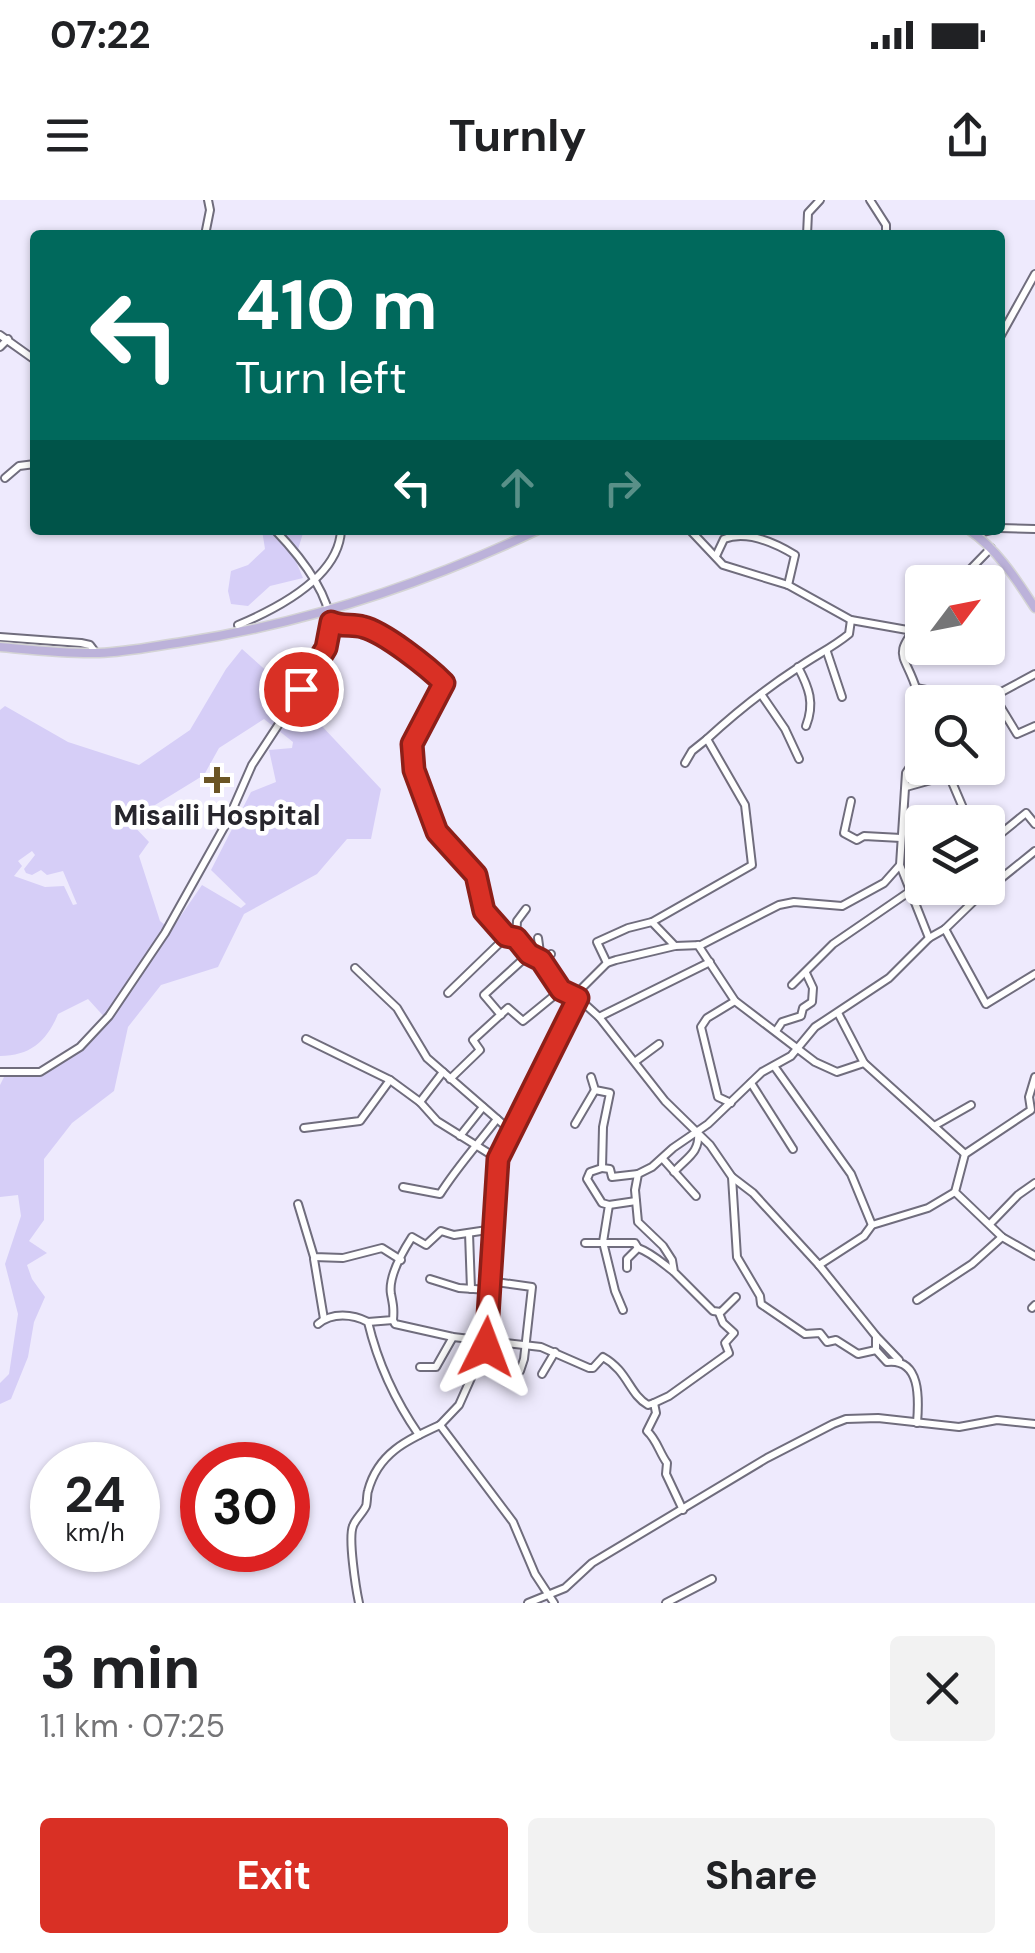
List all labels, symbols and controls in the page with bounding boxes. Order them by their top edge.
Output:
text: 07:22 [50,10,150,60]
text: Turnly [449,106,586,165]
icon: menu [40,108,95,163]
icon: share [940,108,995,163]
text: 410 m [235,260,438,351]
icon: left [70,270,200,400]
text: Turn left [235,348,407,407]
icon: left [385,460,440,515]
icon: ahead [490,460,545,515]
icon: right [595,460,650,515]
north arrow [905,565,1005,665]
map controls [905,565,1005,905]
pin [259,647,344,732]
icon: arrive [274,662,329,717]
button: search [905,685,1005,785]
marker: Misaili Hospital [204,767,230,793]
place label: Misaili Hospital [113,797,321,834]
button: layers [905,805,1005,905]
position arrow [434,1295,538,1399]
speed limit sign: 30 [180,1442,310,1572]
text: 24 [65,1462,126,1528]
text: km/h [65,1516,125,1549]
text: 3 min [40,1628,200,1707]
button: close [890,1636,995,1741]
text: 1.1 km · 07:25 [40,1705,225,1747]
button: Exit [40,1818,508,1933]
button: Share [528,1818,995,1933]

